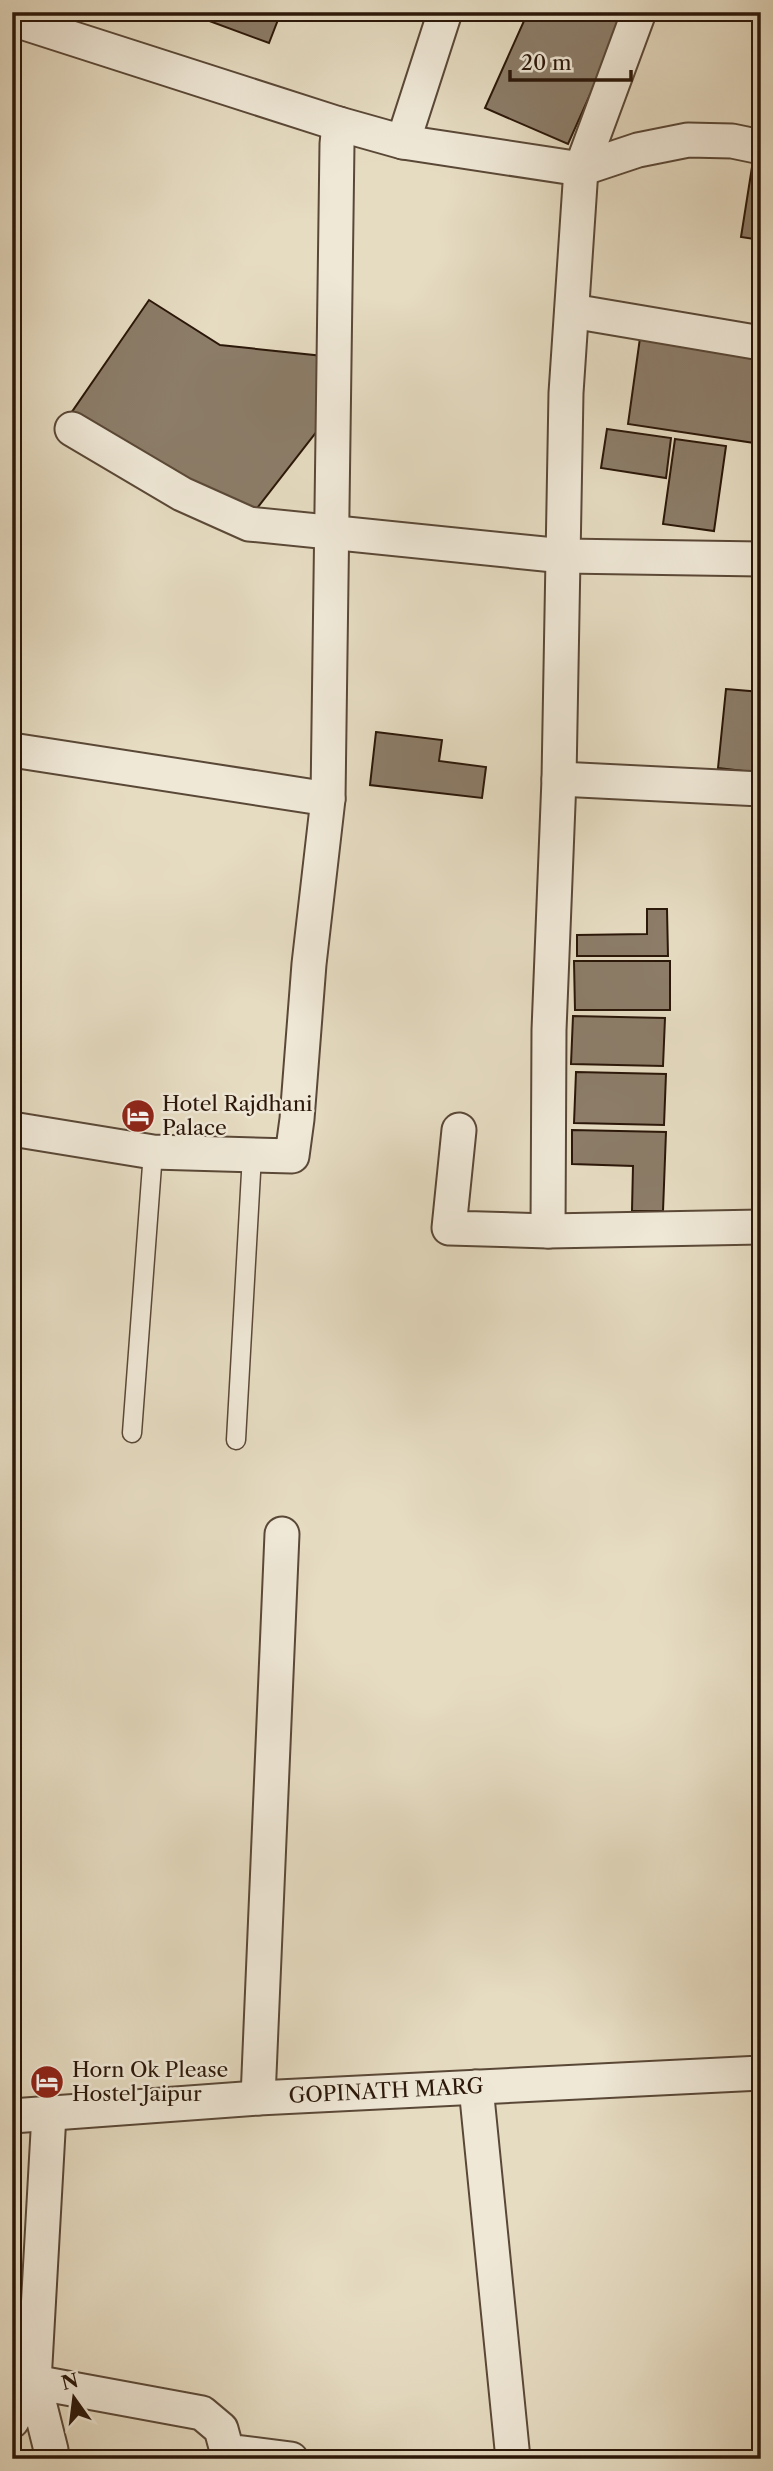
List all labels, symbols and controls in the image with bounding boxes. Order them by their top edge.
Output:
scale bar [510,38,631,82]
text: 20 m [521,50,572,75]
place label: Hotel Rajdhani Palace [162,1091,312,1140]
hotel icon: Hotel Rajdhani Palace [119,1097,157,1135]
place label: Horn Ok Please Hostel Jaipur [72,2057,228,2106]
hotel icon: Horn Ok Please Hostel Jaipur [28,2063,66,2101]
street label: GOPINATH MARG [288,2073,484,2108]
north arrow [38,2362,108,2432]
text: N [59,2369,81,2395]

